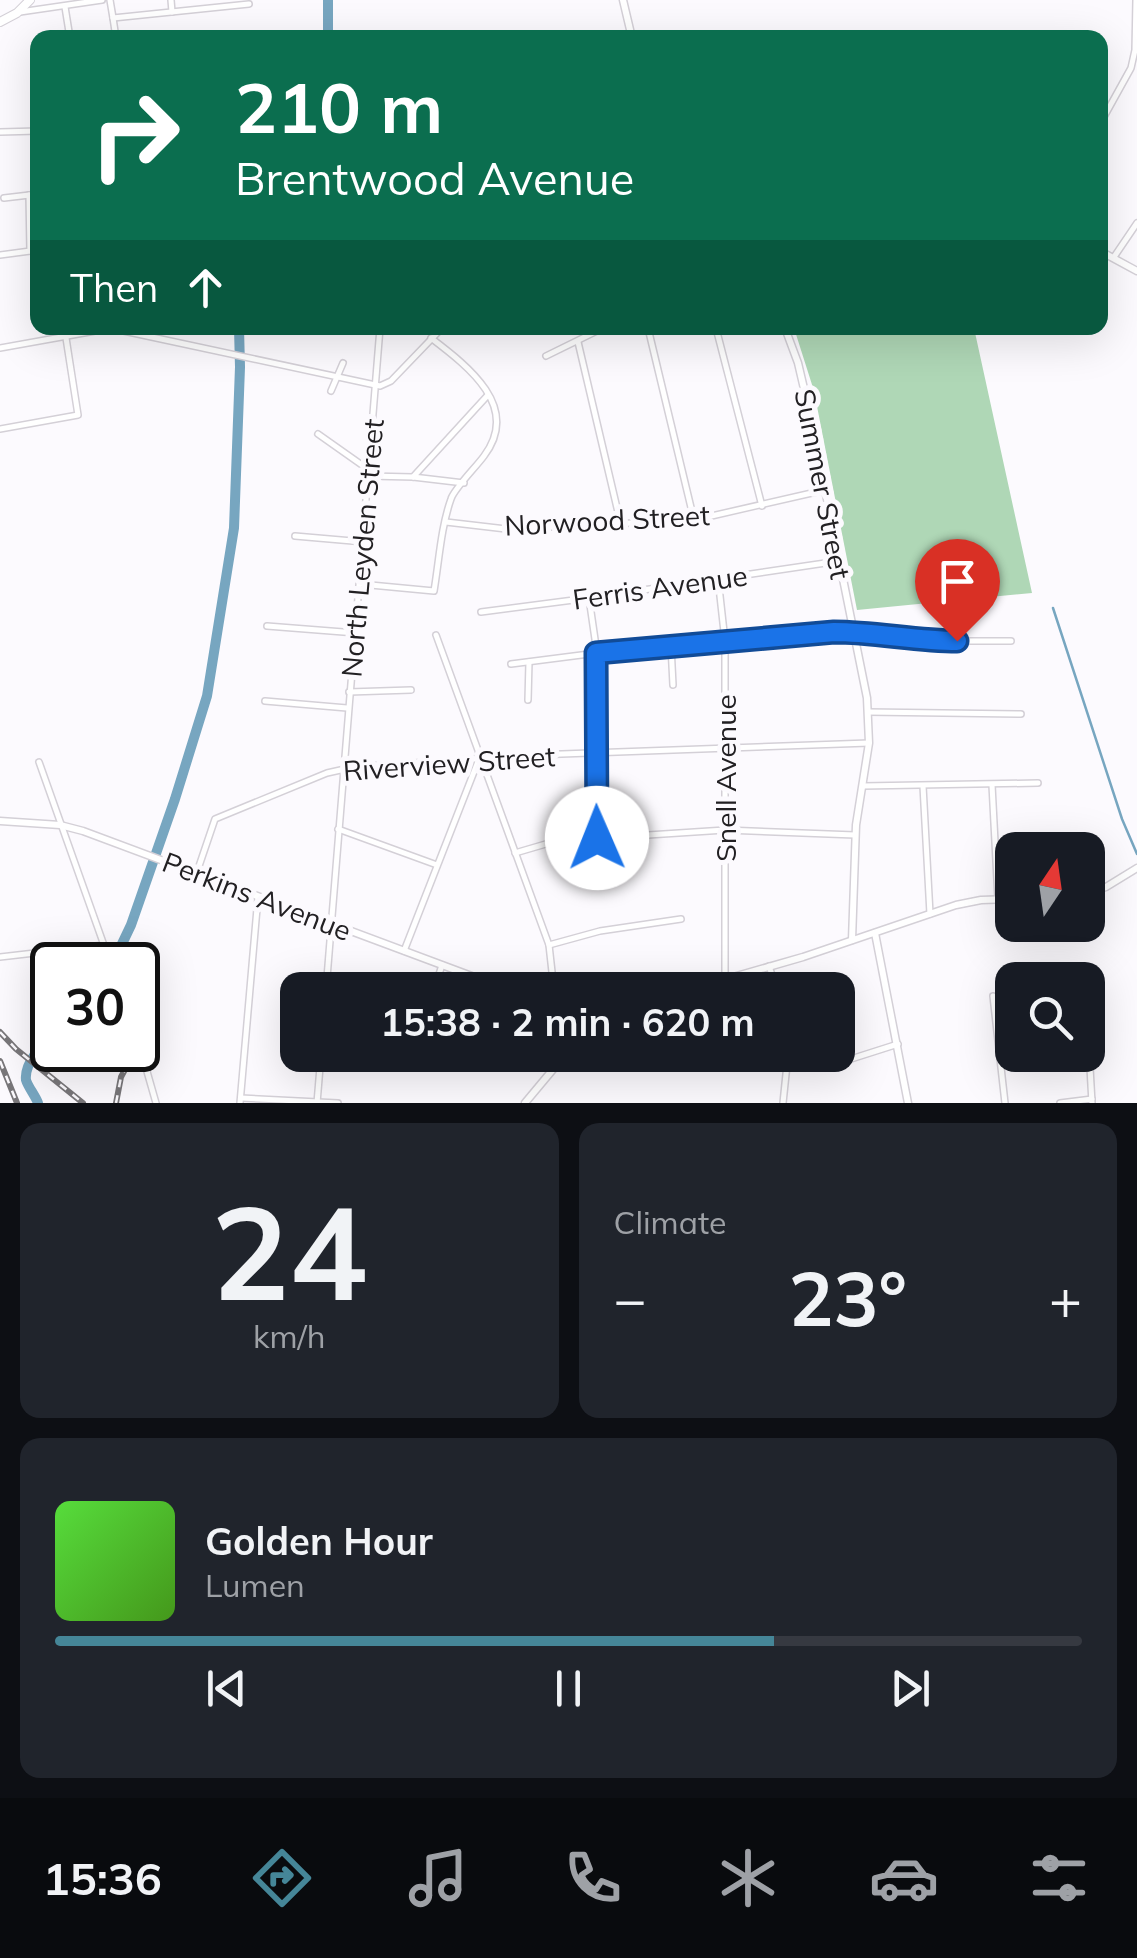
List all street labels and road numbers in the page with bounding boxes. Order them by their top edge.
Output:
street label: Summer Street [787,386,859,582]
street label: North Leyden Street [333,417,391,679]
street label: Norwood Street [503,497,711,543]
street label: Ferris Avenue [570,557,750,617]
street label: Snell Avenue [708,694,743,862]
street label: Riverview Street [342,738,556,788]
street label: Perkins Avenue [158,844,356,948]

